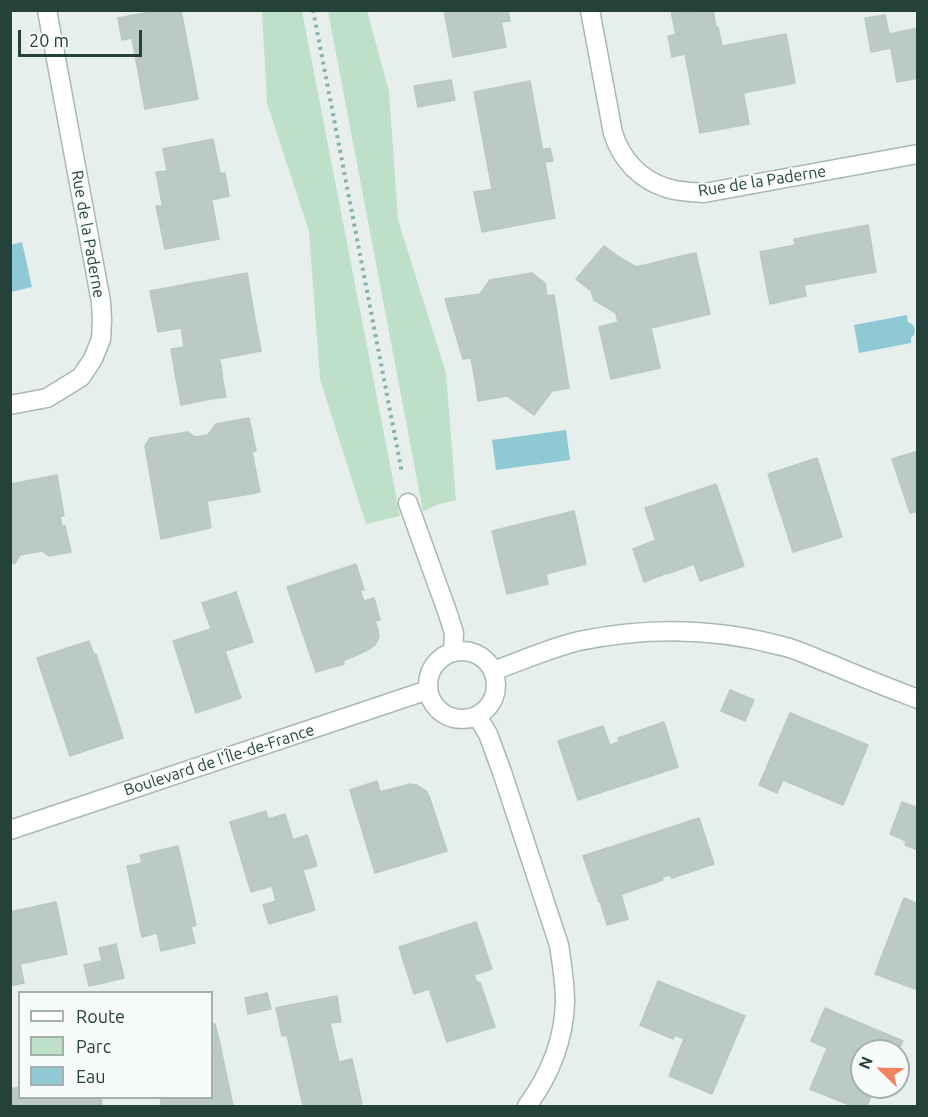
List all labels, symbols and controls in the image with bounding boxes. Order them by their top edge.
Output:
scale bar [21,18,146,56]
text: 20 m [29,30,69,50]
street label: Rue de la Paderne [697,161,827,201]
street label: Rue de la Paderne [67,169,109,299]
street label: Boulevard de l'Île-de-France [121,720,317,800]
legend [18,991,213,1099]
text: Route [76,1006,125,1026]
text: Parc [76,1036,111,1056]
north arrow [850,1039,910,1099]
text: N [855,1054,876,1072]
text: Eau [76,1066,106,1086]

